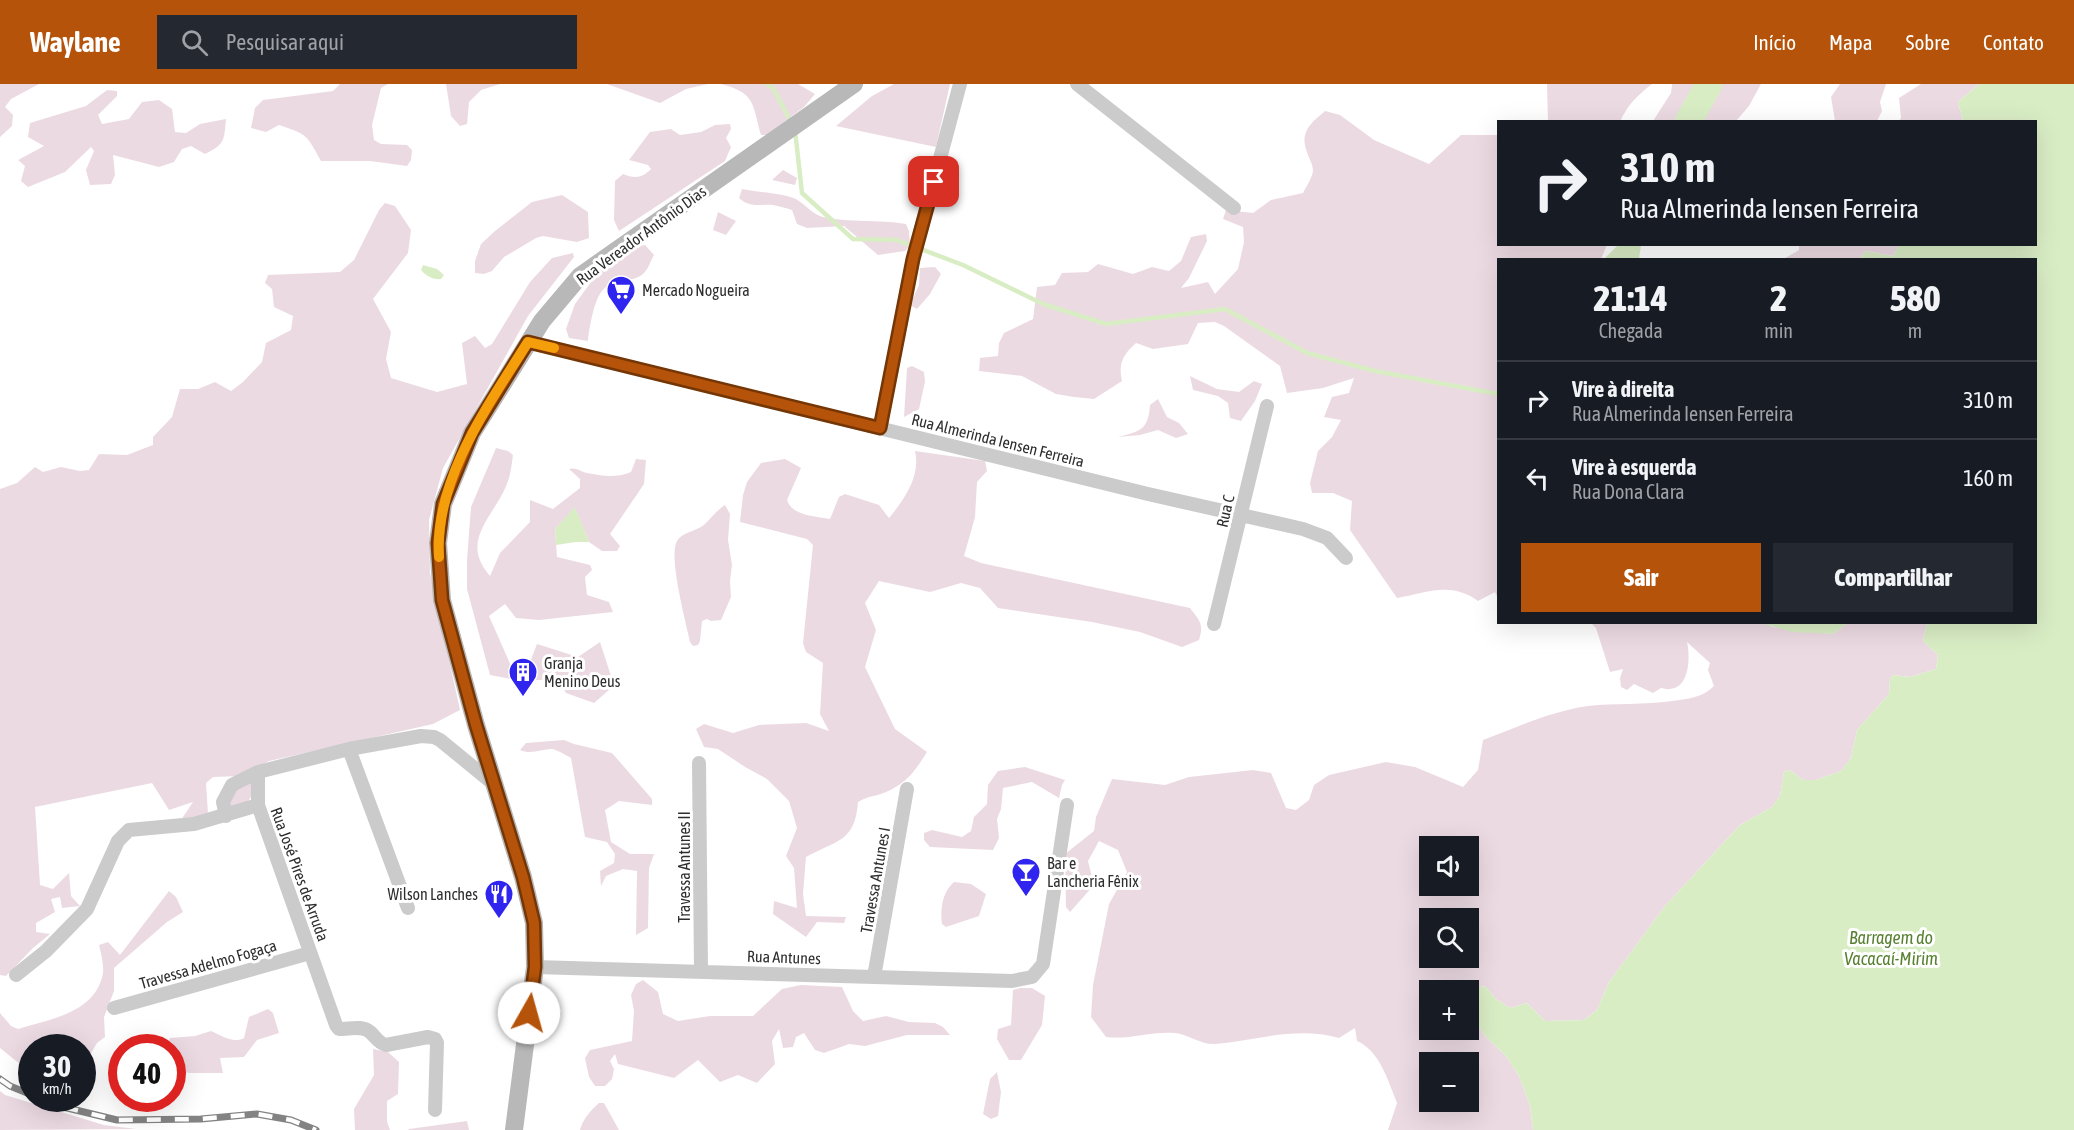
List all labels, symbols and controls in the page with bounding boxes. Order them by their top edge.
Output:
search box [157,15,577,69]
text: Waylane [30,26,121,58]
icon: search [178,26,211,59]
text: Pesquisar aqui [226,29,344,55]
text: Início [1753,30,1796,54]
text: Mapa [1829,30,1873,54]
text: Sobre [1906,30,1950,54]
text: Contato [1983,30,2044,54]
text: 310 m [1620,143,1715,191]
icon: right [1521,144,1599,222]
pin [908,156,959,207]
icon: arrive [917,165,950,198]
street label: Rua Vereador Antônio Dias [573,182,710,288]
text: Rua Almerinda Iensen Ferreira [1620,193,1919,224]
supermarket icon: Mercado Nogueira [605,274,637,316]
text: 21:14 [1594,277,1668,319]
text: 2 [1770,277,1787,319]
text: 580 [1890,277,1940,319]
place label: Mercado Nogueira [642,281,750,300]
text: Chegada [1599,319,1663,342]
text: min [1764,319,1793,342]
text: m [1908,319,1922,342]
text: Vire à direita [1572,376,1674,402]
icon: right [1521,384,1554,417]
text: 310 m [1963,387,2013,413]
text: Rua Almerinda Iensen Ferreira [1572,402,1793,425]
street label: Rua Almerinda Iensen Ferreira [910,410,1086,470]
text: Vire à esquerda [1572,454,1697,480]
icon: left [1521,462,1554,495]
text: 160 m [1963,465,2013,491]
text: Rua Dona Clara [1572,480,1684,503]
street label: Rua C [1213,493,1237,529]
button: Sair [1521,543,1761,612]
button: Compartilhar [1773,543,2013,612]
place label: Granja Menino Deus [544,654,621,690]
building icon: Granja Menino Deus [507,656,539,698]
street label: Rua José Pires de Arruda [267,805,333,943]
street label: Travessa Antunes II [675,811,693,923]
street label: Travessa Antunes I [857,826,893,934]
map controls [1419,836,1479,1112]
button: sound [1419,836,1479,896]
place label: Bar e Lancheria Fênix [1047,854,1139,890]
bar icon: Bar e Lancheria Fênix [1010,856,1042,898]
restaurant icon: Wilson Lanches [483,878,515,920]
place label: Wilson Lanches [387,885,478,903]
button: search [1419,908,1479,968]
water label: Barragem do Vacacaí-Mirim [1844,927,1938,969]
street label: Travessa Adelmo Fogaça [137,936,279,993]
street label: Rua Antunes [747,947,822,967]
button: + [1419,980,1479,1040]
position arrow [497,981,561,1045]
speed limit sign: 40 [108,1034,186,1112]
text: 30 [43,1049,71,1083]
button: − [1419,1052,1479,1112]
text: km/h [42,1080,72,1097]

